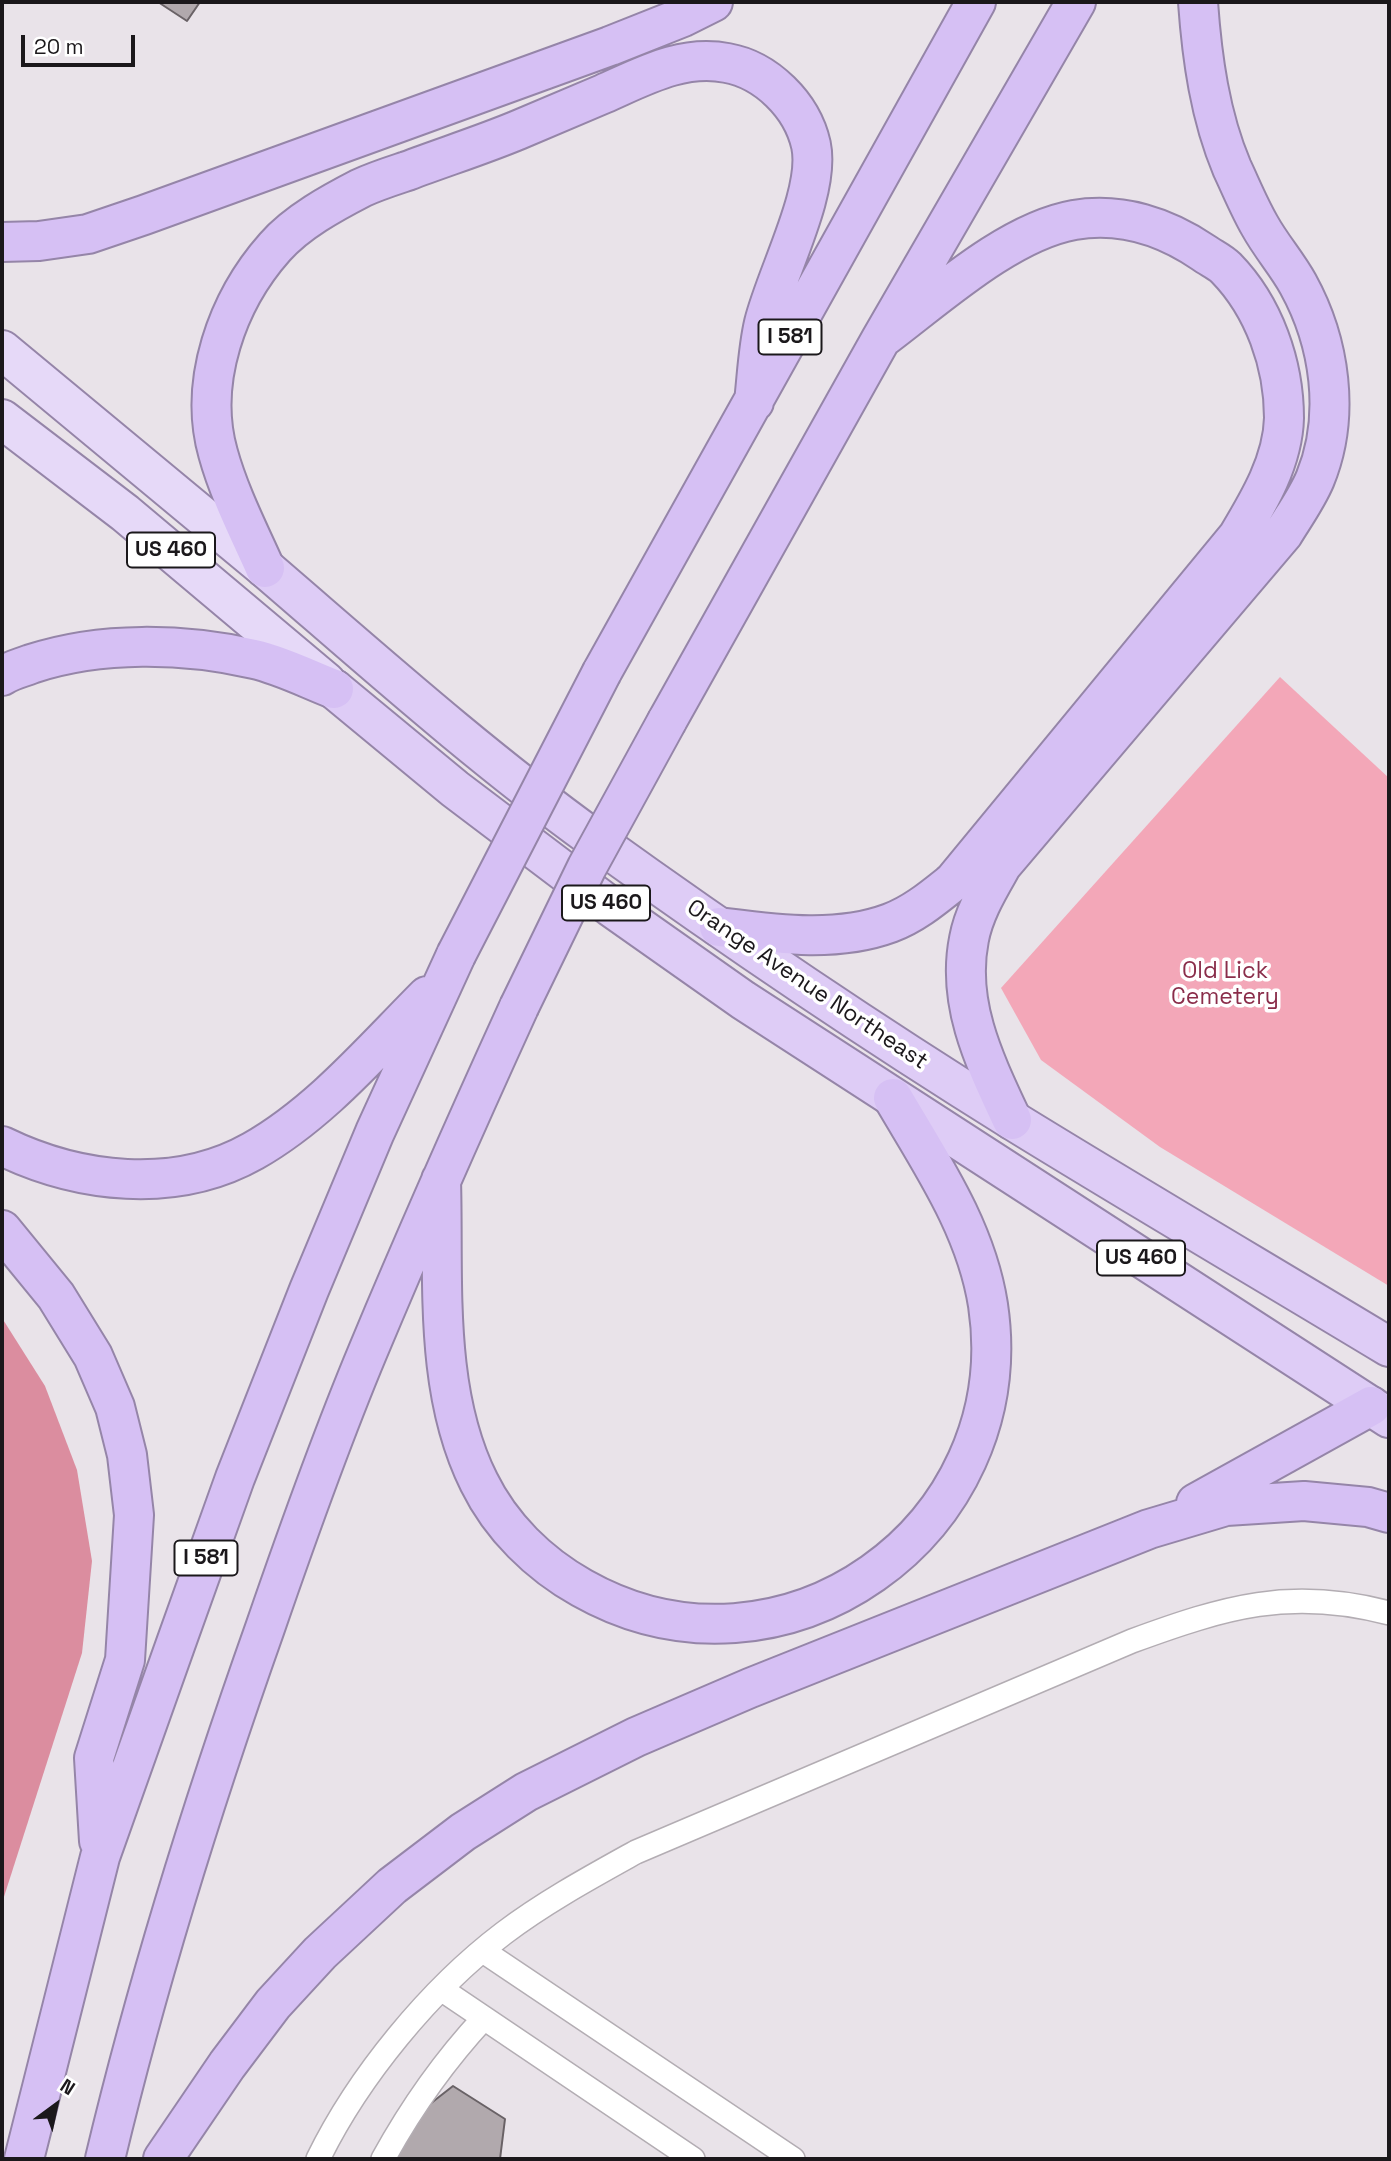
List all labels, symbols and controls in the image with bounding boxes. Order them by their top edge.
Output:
scale bar [24,21,138,65]
text: 20 m [34,33,84,60]
road number: I 581 [758,320,822,354]
road number: US 460 [127,532,215,568]
road number: US 460 [562,886,650,920]
street label: Orange Avenue Northeast [681,894,933,1076]
park label: Old Lick Cemetery [1171,958,1279,1012]
road number: US 460 [1097,1240,1185,1276]
road number: I 581 [174,1540,238,1576]
north arrow [21,2070,91,2140]
text: N [56,2073,80,2101]

